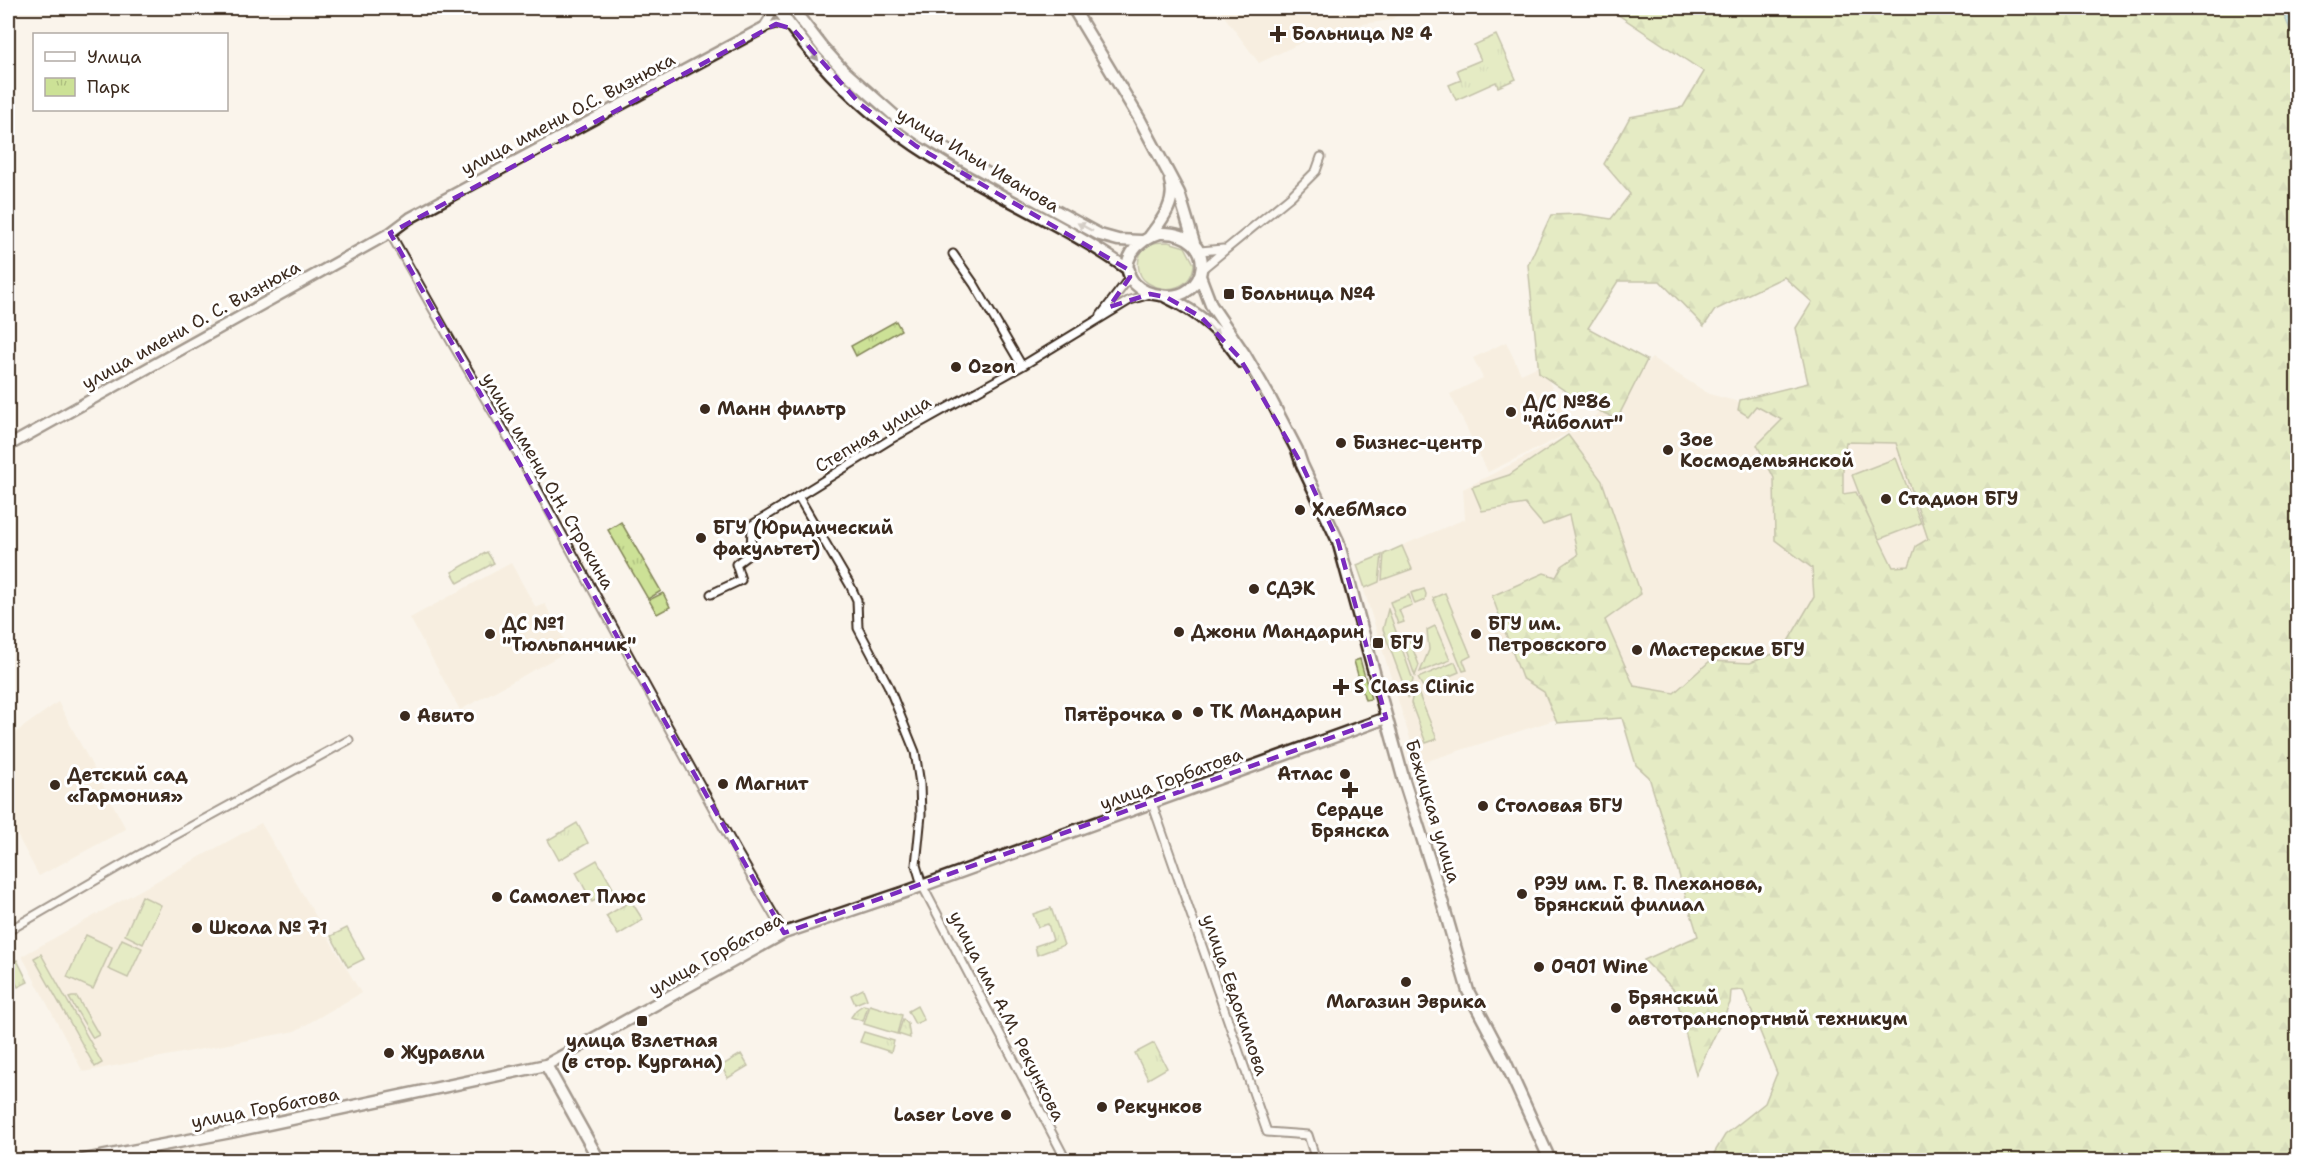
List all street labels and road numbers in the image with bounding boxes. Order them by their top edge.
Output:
street label: улица имени О.С. Визнюка [457,47,679,181]
street label: улица Ильи Иванова [892,102,1064,218]
street label: улица имени О. С. Визнюка [77,255,305,395]
street label: улица имени О.Н. Строкина [476,368,620,594]
street label: Степная улица [811,390,935,478]
street label: Бежицкая улица [1400,736,1466,886]
street label: улица Горбатова [1096,742,1246,816]
street label: улица Горбатова [644,907,788,1001]
street label: улица им. А.М. Рекункова [943,907,1071,1125]
street label: улица Евдокимова [1196,911,1274,1079]
street label: улица Горбатова [189,1082,341,1134]

